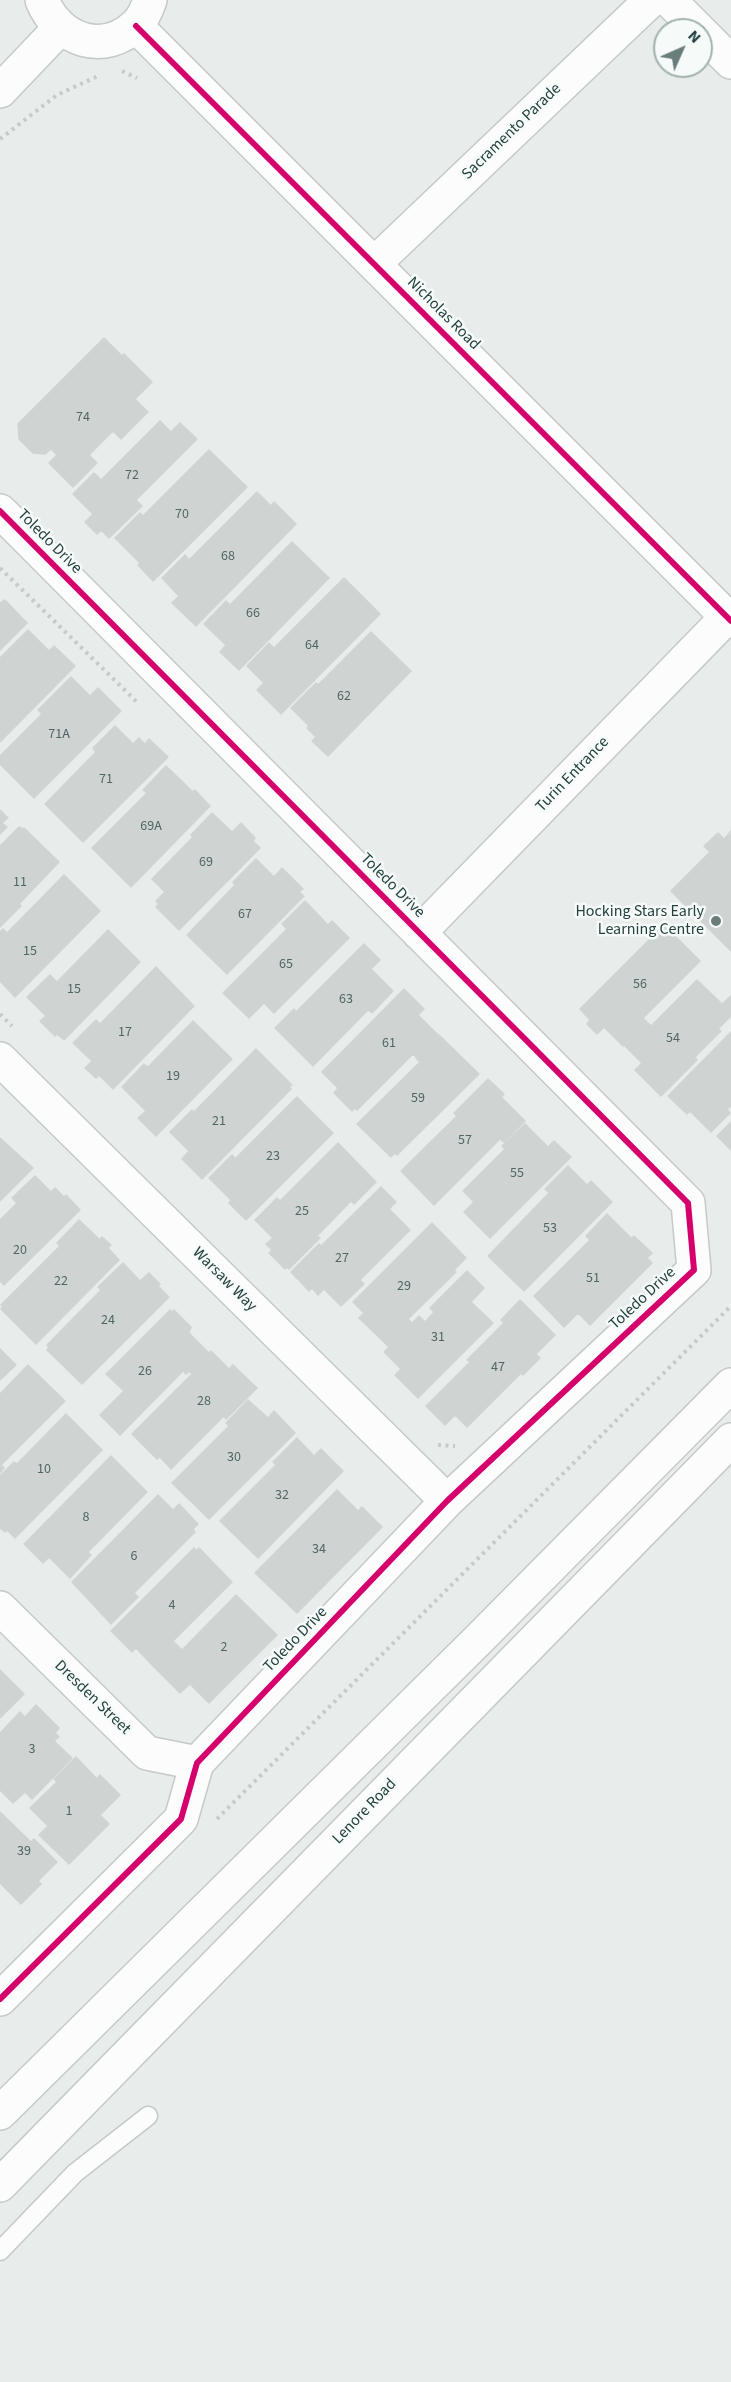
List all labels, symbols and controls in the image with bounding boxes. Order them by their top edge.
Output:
north arrow [653,18,713,78]
text: N [683,25,706,48]
street label: Sacramento Parade [458,80,566,184]
street label: Nicholas Road [403,274,483,354]
house number: 74 [76,410,90,426]
house number: 72 [125,468,139,484]
street label: Toledo Drive [13,506,85,578]
house number: 70 [175,507,189,523]
house number: 68 [221,549,235,565]
house number: 66 [246,606,260,622]
house number: 64 [305,638,319,654]
house number: 62 [337,689,351,705]
house number: 71A [48,727,70,743]
street label: Turin Entrance [532,733,614,817]
house number: 71 [99,772,113,788]
house number: 69A [140,819,162,835]
street label: Toledo Drive [356,850,428,922]
house number: 69 [199,855,213,871]
house number: 11 [13,875,27,891]
place label: Hocking Stars Early Learning Centre [575,902,704,940]
house number: 67 [238,907,252,923]
marker: Hocking Stars Early Learning Centre [709,914,723,928]
house number: 15 [23,944,37,960]
house number: 65 [279,957,293,973]
house number: 56 [633,977,647,993]
house number: 15 [67,982,81,998]
house number: 63 [339,992,353,1008]
house number: 17 [118,1025,132,1041]
house number: 54 [666,1031,680,1047]
house number: 61 [382,1036,396,1052]
house number: 19 [166,1069,180,1085]
house number: 59 [411,1091,425,1107]
house number: 21 [212,1114,226,1130]
house number: 57 [458,1133,472,1149]
house number: 23 [266,1149,280,1165]
house number: 55 [510,1166,524,1182]
house number: 25 [295,1204,309,1220]
house number: 53 [543,1221,557,1237]
house number: 20 [13,1243,27,1259]
street label: Warsaw Way [188,1244,260,1316]
house number: 27 [335,1251,349,1267]
street label: Toledo Drive [606,1263,680,1335]
house number: 51 [586,1271,600,1287]
house number: 22 [54,1274,68,1290]
house number: 29 [397,1279,411,1295]
house number: 24 [101,1313,115,1329]
house number: 31 [431,1330,445,1346]
house number: 47 [491,1360,505,1376]
house number: 26 [138,1364,152,1380]
house number: 28 [197,1394,211,1410]
house number: 30 [227,1450,241,1466]
house number: 10 [37,1462,51,1478]
house number: 32 [275,1488,289,1504]
house number: 8 [83,1510,89,1526]
house number: 34 [312,1542,326,1558]
house number: 6 [131,1549,137,1565]
house number: 4 [169,1598,175,1614]
street label: Toledo Drive [260,1603,332,1677]
house number: 2 [221,1640,227,1656]
street label: Dresden Street [50,1657,134,1739]
house number: 3 [29,1742,35,1758]
street label: Lenore Road [329,1775,401,1849]
house number: 1 [66,1804,72,1820]
house number: 39 [17,1844,31,1860]

